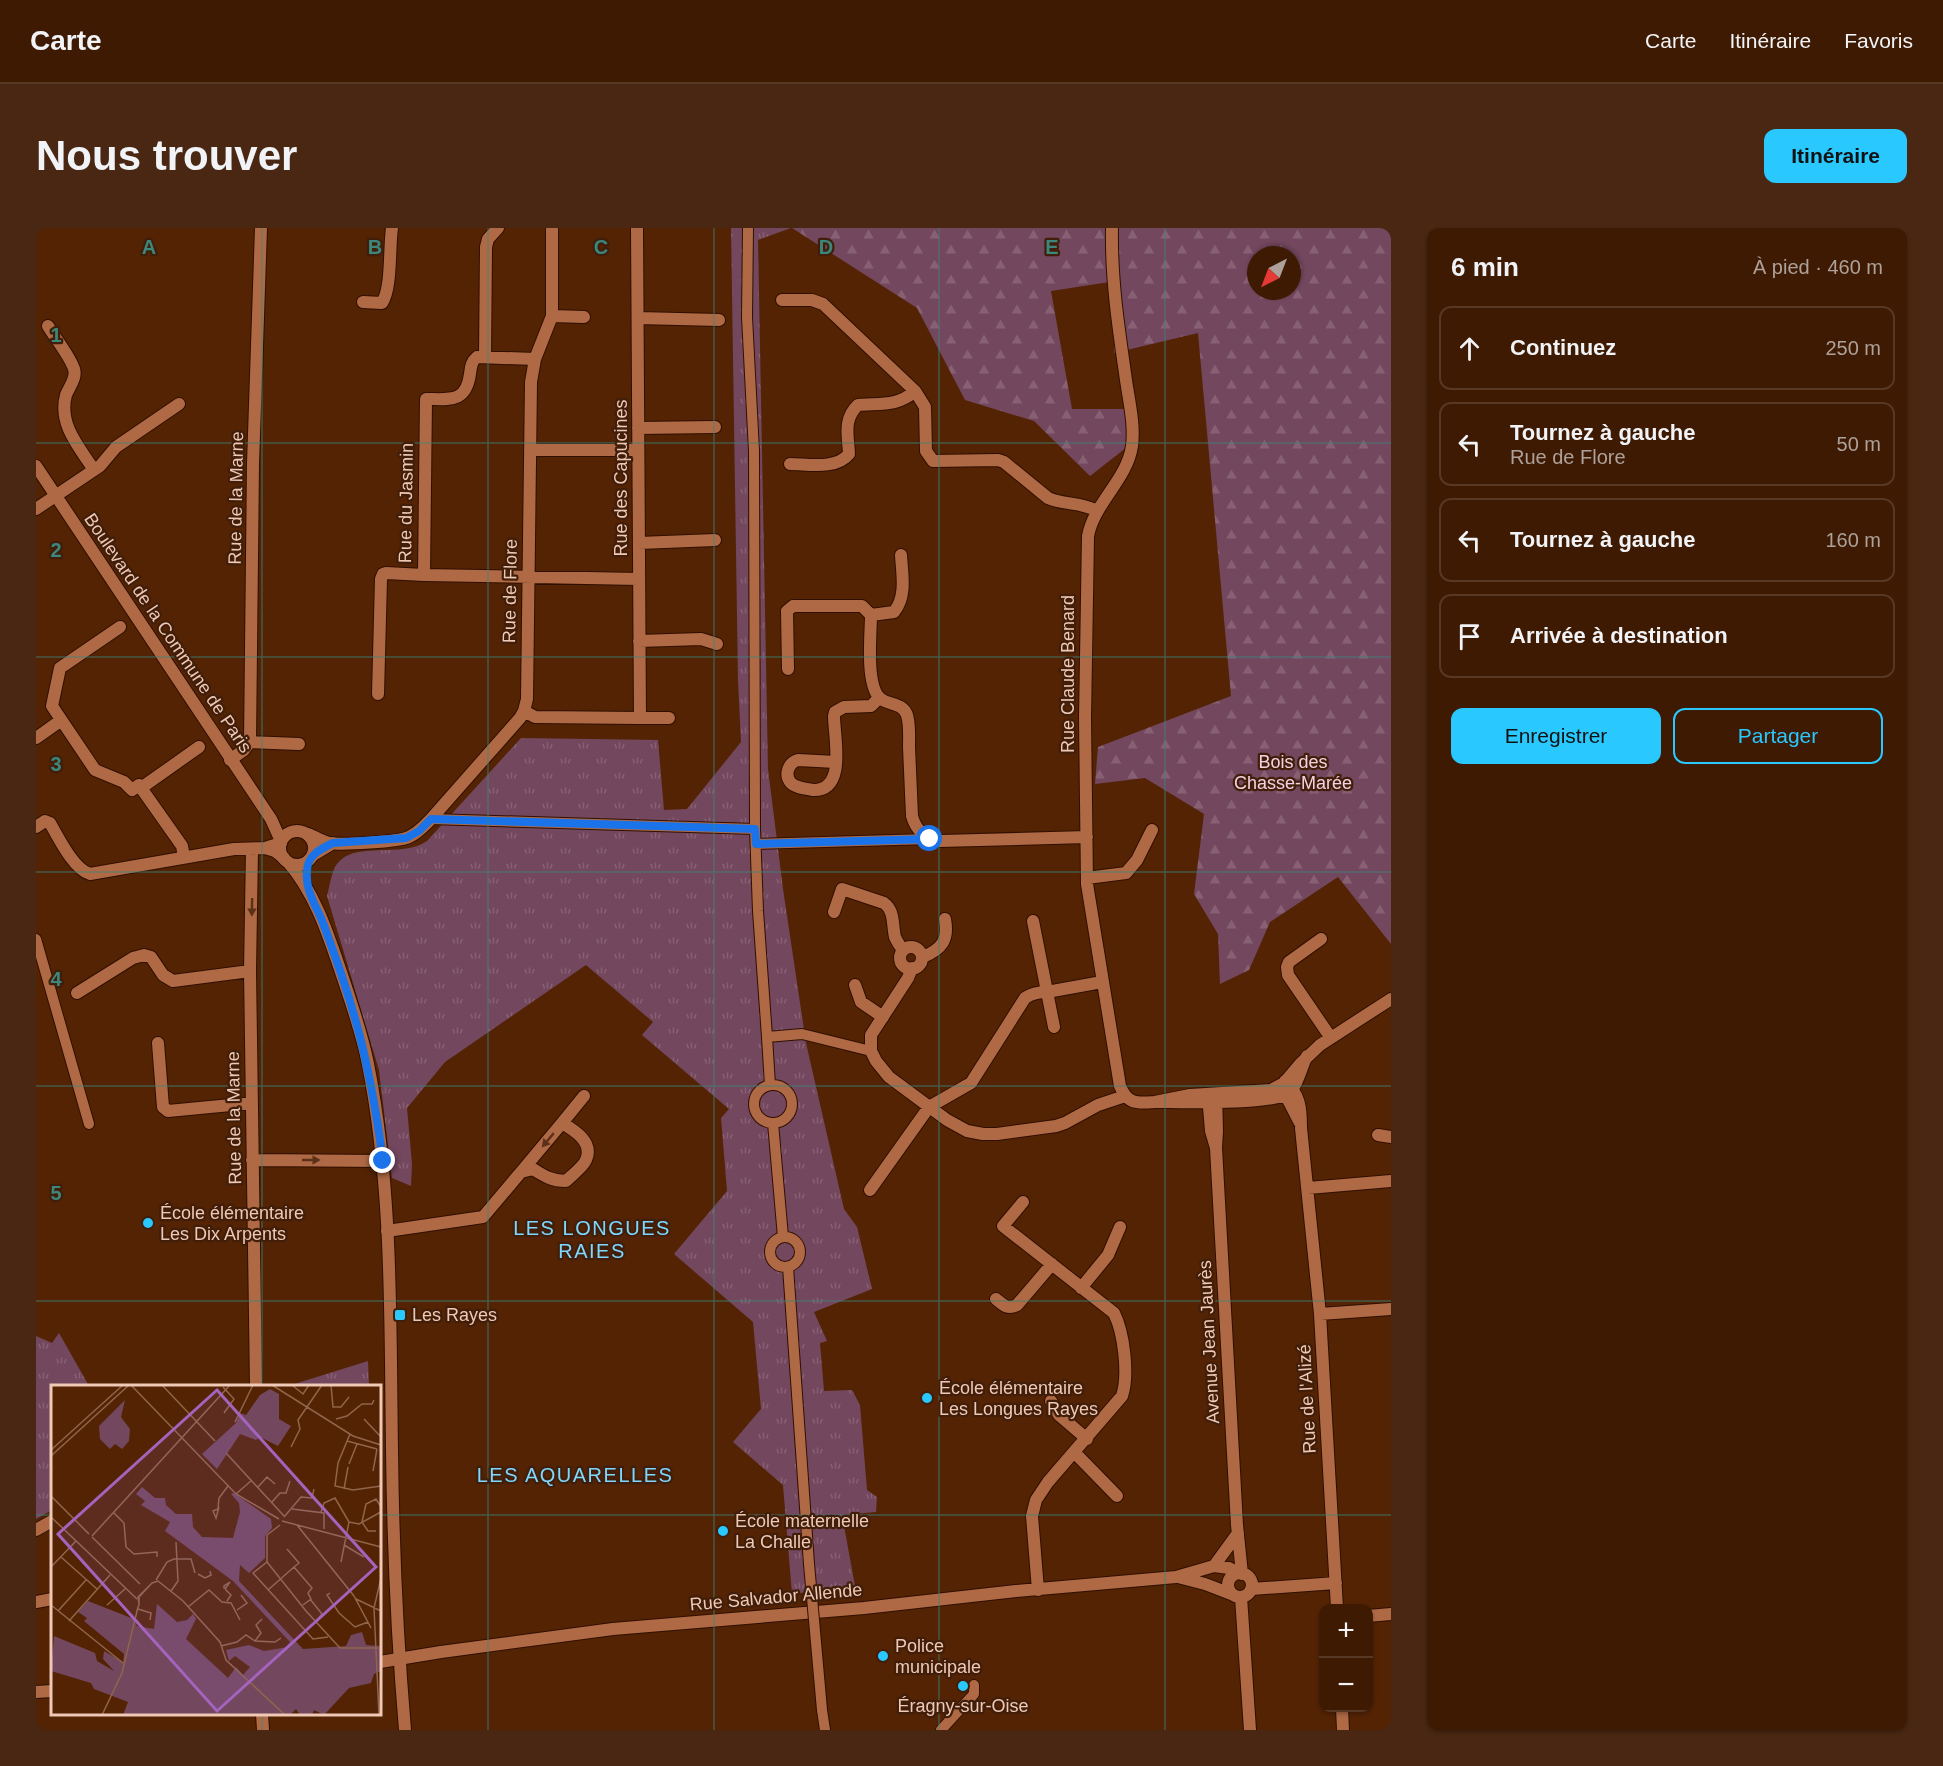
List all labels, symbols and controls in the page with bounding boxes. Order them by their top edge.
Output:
text: Carte [30,25,102,56]
text: Carte [1645,29,1696,52]
text: Itinéraire [1729,29,1811,52]
text: Favoris [1844,29,1913,52]
button: Itinéraire [1764,129,1907,183]
text: Nous trouver [36,132,297,179]
text: A [142,236,156,258]
text: B [368,236,382,258]
text: C [594,236,608,258]
text: D [819,236,833,258]
text: E [1045,236,1059,258]
north arrow [1247,246,1301,300]
text: 6 min [1451,252,1519,282]
text: À pied · 460 m [1753,256,1883,278]
text: 1 [50,324,62,346]
icon: ahead [1453,332,1486,365]
text: Continuez [1510,335,1616,360]
text: 250 m [1825,337,1881,359]
street label: Rue des Capucines [611,399,631,557]
text: Tournez à gauche [1510,420,1695,445]
icon: left [1453,428,1486,461]
street label: Rue de la Marne [225,431,247,565]
text: 50 m [1837,433,1881,455]
street label: Rue du Jasmin [395,443,417,563]
text: Rue de Flore [1510,446,1626,468]
street label: Boulevard de la Commune de Paris [80,510,256,756]
icon: left [1453,524,1486,557]
text: Tournez à gauche [1510,527,1695,552]
text: 160 m [1825,529,1881,551]
text: 2 [50,539,62,561]
street label: Rue de Flore [499,539,521,643]
street label: Rue Claude Benard [1058,595,1078,753]
icon: arrive [1453,620,1486,653]
text: Arrivée à destination [1510,623,1728,648]
button: Enregistrer [1451,708,1661,764]
button: Partager [1673,708,1883,764]
park label: Bois des Chasse-Marée [1234,752,1352,793]
text: 3 [50,753,62,775]
route start [916,825,942,851]
one-way arrow [247,898,257,917]
text: 4 [50,968,62,990]
street label: Rue de la Marne [223,1051,245,1185]
one-way arrow [542,1132,555,1148]
route end [369,1147,395,1173]
one-way arrow [301,1155,320,1165]
text: 5 [50,1182,62,1204]
place label: École élémentaire Les Dix Arpents [160,1203,304,1244]
marker: École élémentaire Les Dix Arpents [141,1216,155,1230]
district label: LES LONGUES RAIES [513,1217,671,1262]
street label: Avenue Jean Jaurès [1195,1260,1223,1424]
place label: Les Rayes [412,1305,497,1325]
marker: Les Rayes [393,1308,407,1322]
street label: Rue de l'Alizé [1294,1344,1320,1454]
place label: École élémentaire Les Longues Rayes [939,1378,1098,1419]
inset map [51,1385,381,1715]
marker: École élémentaire Les Longues Rayes [920,1391,934,1405]
district label: LES AQUARELLES [477,1464,673,1486]
place label: École maternelle La Challe [735,1511,869,1552]
marker: École maternelle La Challe [716,1524,730,1538]
street label: Rue Salvador Allende [689,1579,863,1615]
map controls [1319,1604,1373,1712]
button: + [1319,1604,1373,1658]
place label: Police municipale [895,1636,981,1677]
marker: Police municipale [876,1649,890,1663]
button: − [1319,1658,1373,1712]
marker: Éragny-sur-Oise [956,1679,970,1693]
place label: Éragny-sur-Oise [897,1696,1029,1716]

